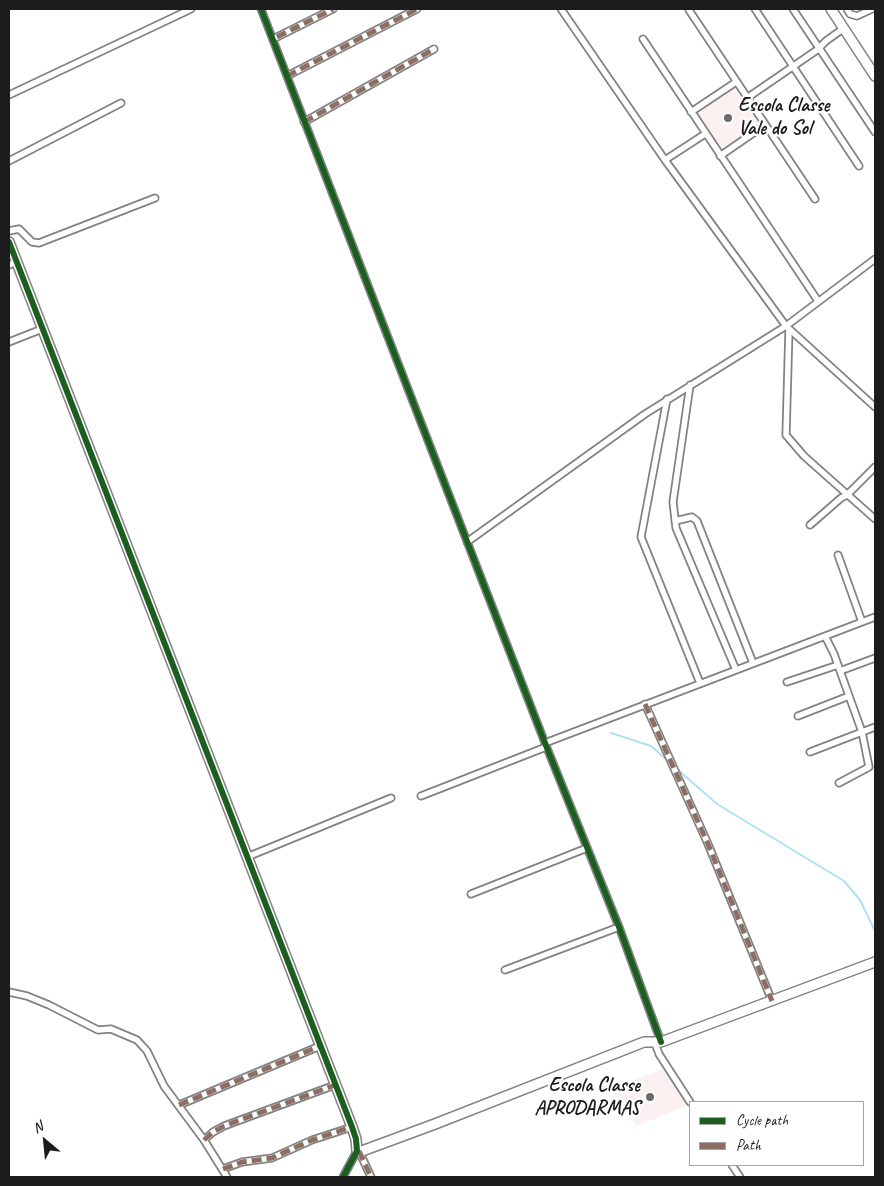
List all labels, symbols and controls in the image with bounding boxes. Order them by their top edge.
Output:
place label: Escola Classe Vale do Sol [738,94,830,141]
marker: Escola Classe Vale do Sol [722,112,734,124]
place label: Escola Classe APRODARMAS [534,1074,640,1121]
marker: Escola Classe APRODARMAS [644,1091,656,1103]
legend [689,1101,864,1166]
text: Cycle path [736,1111,788,1130]
north arrow [20,1116,70,1166]
text: N [30,1118,46,1137]
text: Path [736,1136,761,1155]

